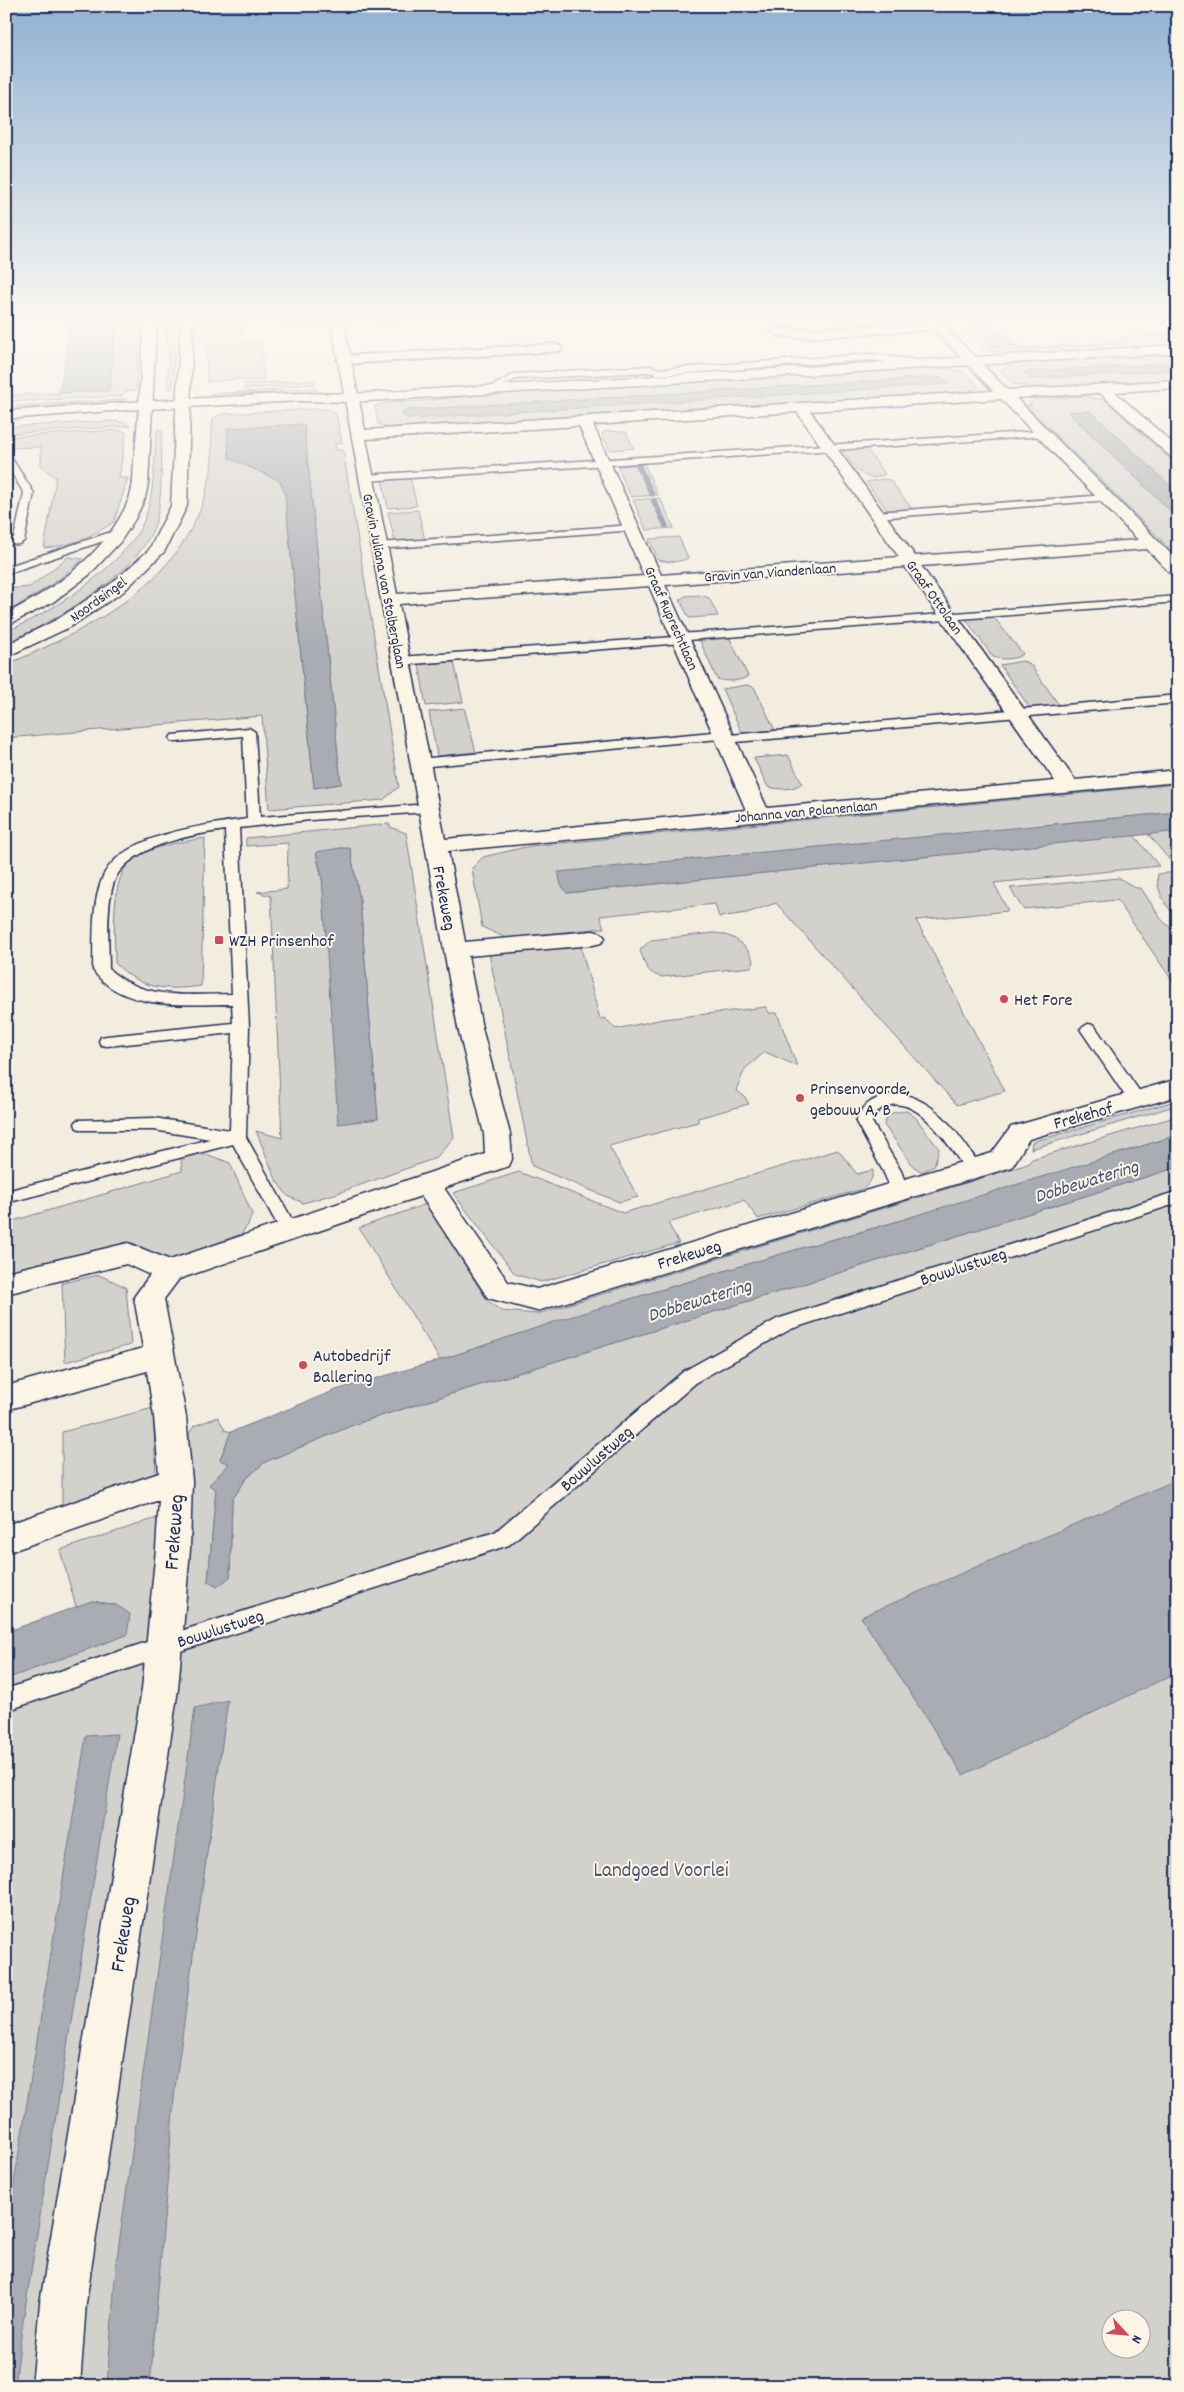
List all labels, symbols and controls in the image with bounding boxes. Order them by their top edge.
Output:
street label: Gravin Juliana van Stolberglaan [355,492,411,671]
street label: Graaf Ottolaan [899,556,967,640]
street label: Gravin van Viandenlaan [703,558,837,590]
street label: Graaf Ruprechtlaan [637,563,703,674]
street label: Noordsingel [66,572,133,629]
street label: Johanna van Polanenlaan [734,796,878,830]
street label: Frekeweg [424,864,461,933]
place label: WZH Prinsenhof [229,930,334,955]
marker: WZH Prinsenhof [213,934,225,946]
place label: Het Fore [1014,989,1073,1014]
marker: Het Fore [998,993,1010,1005]
place label: Prinsenvoorde, gebouw A, B [810,1078,910,1124]
marker: Prinsenvoorde, gebouw A, B [794,1092,806,1104]
street label: Frekehof [1051,1097,1117,1138]
water label: Dobbewatering [1032,1155,1143,1212]
street label: Frekeweg [655,1235,725,1278]
street label: Bouwlustweg [917,1243,1010,1294]
water label: Dobbewatering [645,1274,756,1331]
place label: Autobedrijf Ballering [313,1345,391,1391]
marker: Autobedrijf Ballering [297,1359,309,1371]
street label: Bouwlustweg [556,1421,640,1499]
street label: Frekeweg [158,1493,194,1571]
street label: Bouwlustweg [174,1605,267,1656]
park label: Landgoed Voorlei [593,1857,729,1887]
street label: Frekeweg [104,1894,146,1974]
north arrow [1102,2310,1152,2360]
text: N [1125,2331,1146,2346]

